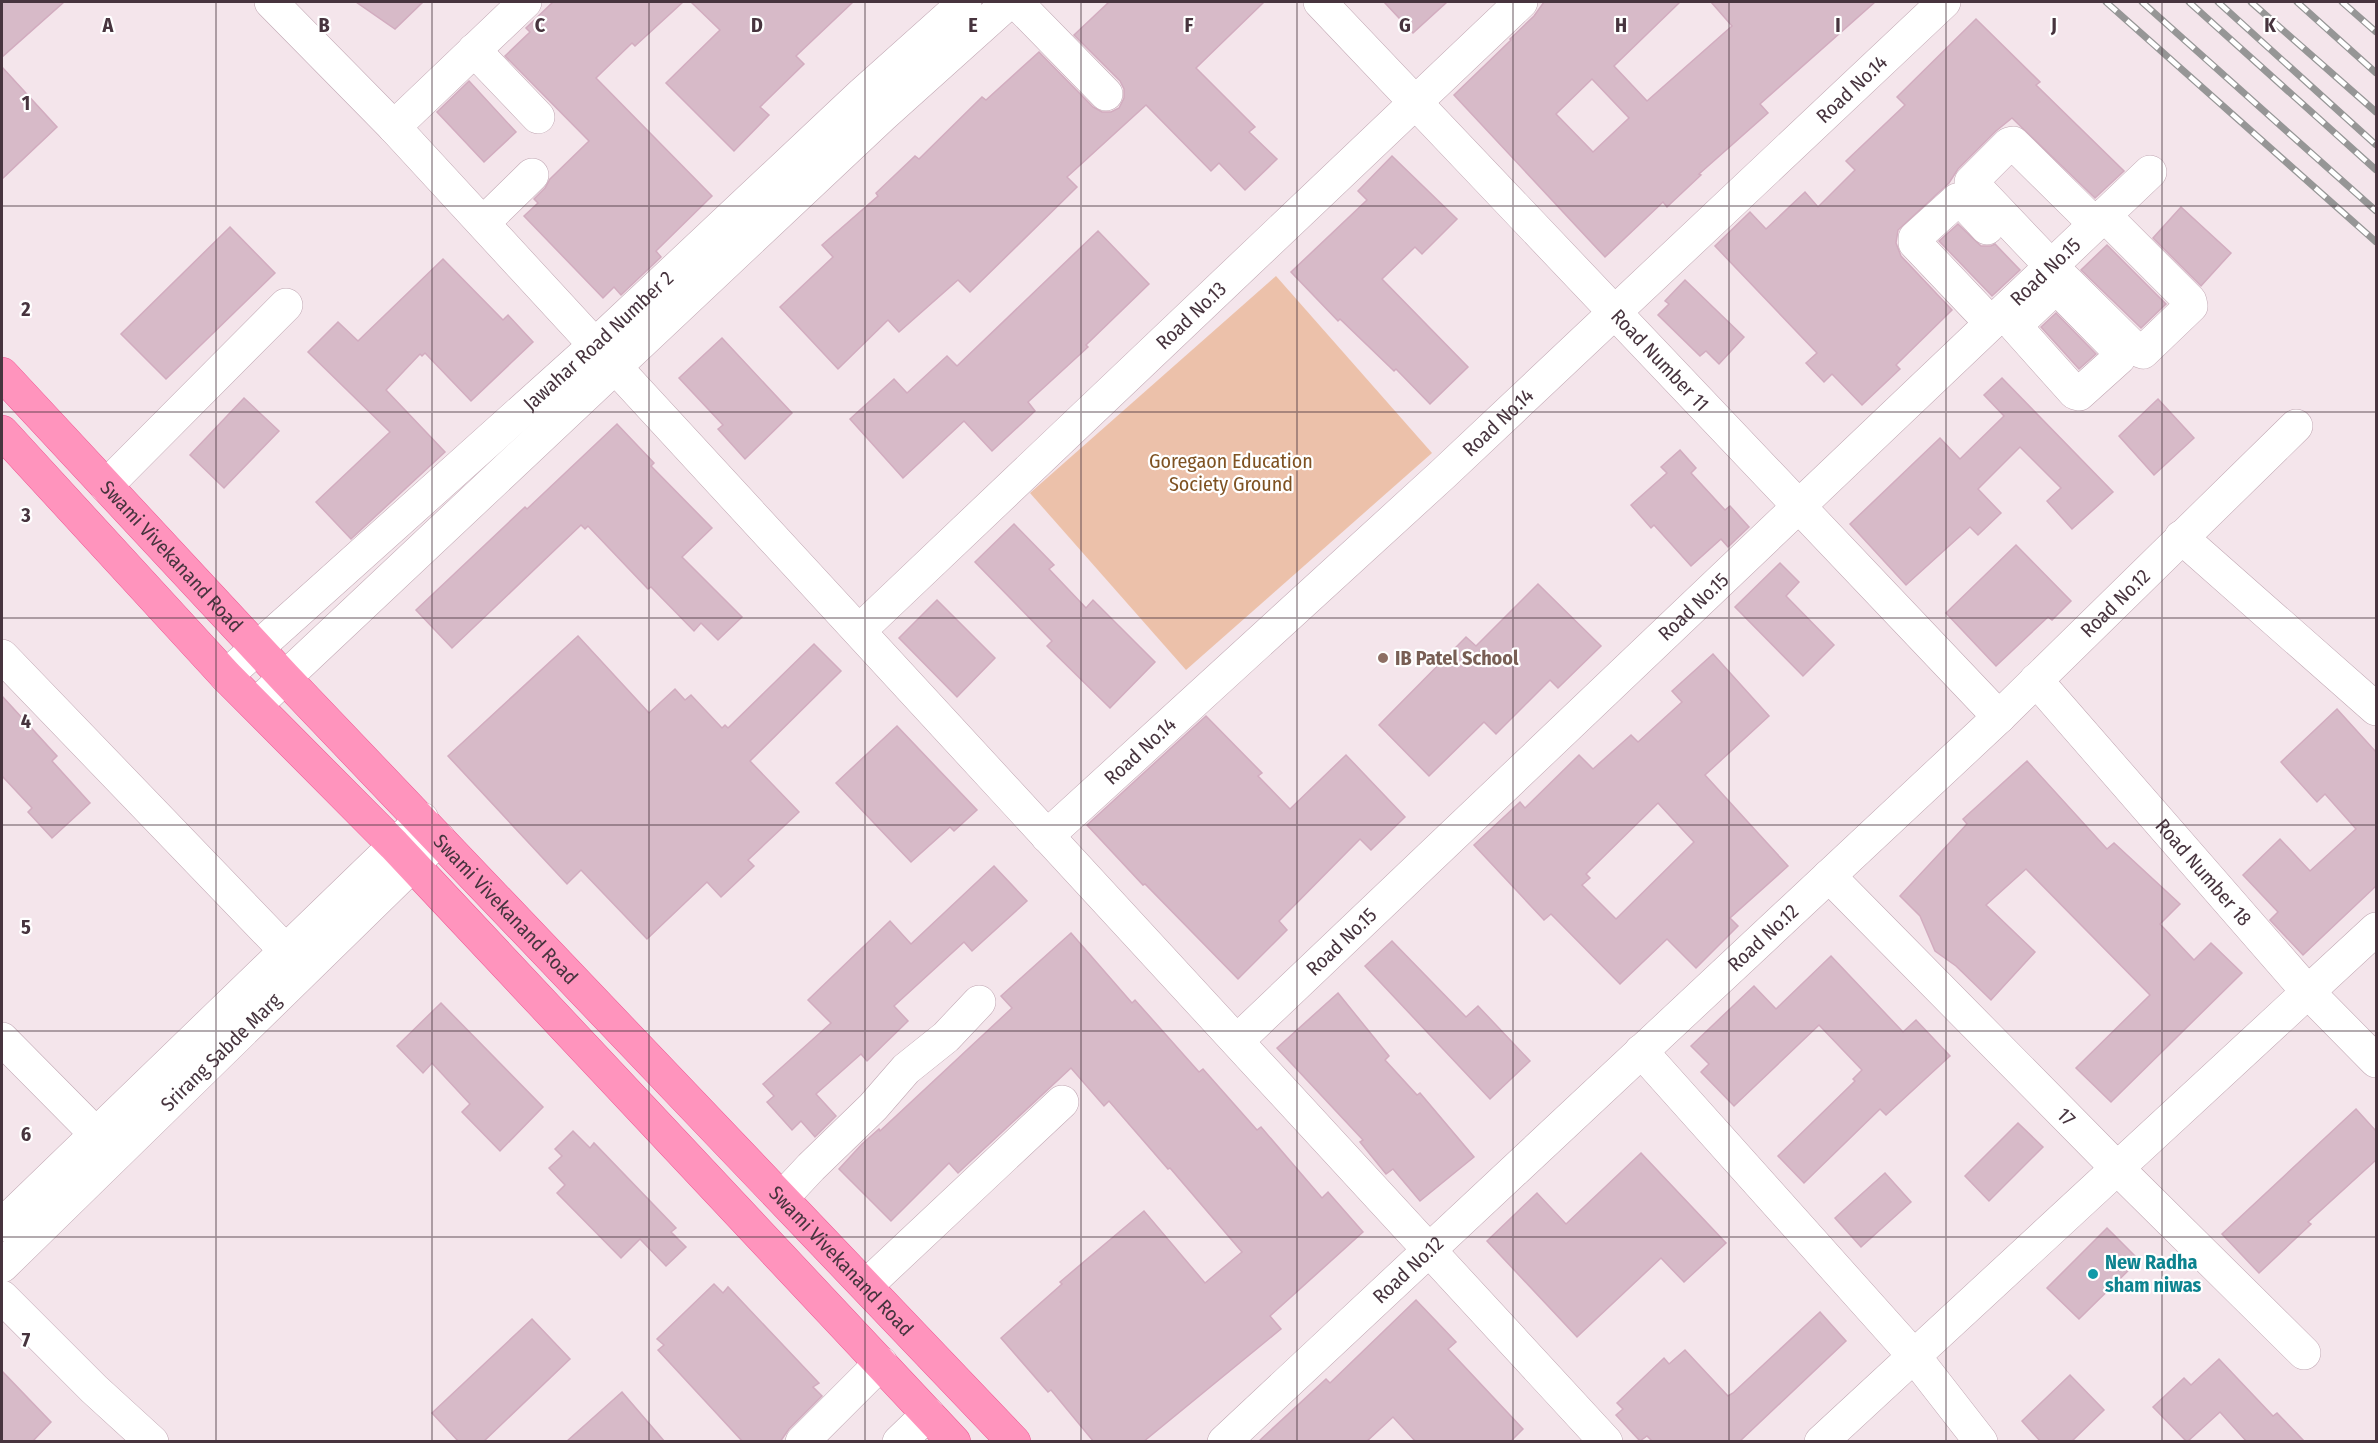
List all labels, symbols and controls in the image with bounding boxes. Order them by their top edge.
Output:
text: A [102,13,115,37]
text: B [318,13,330,37]
text: C [535,13,546,37]
text: D [751,13,763,37]
text: E [968,13,978,37]
text: F [1185,13,1194,37]
text: G [1399,13,1411,37]
text: H [1615,13,1627,37]
text: I [1835,13,1841,37]
text: J [2050,13,2057,37]
text: K [2264,13,2276,37]
street label: Road No.14 [1811,50,1892,128]
text: 1 [22,91,30,115]
street label: Road No.15 [2005,233,2085,311]
street label: Jawahar Road Number 2 [518,266,678,416]
street label: Road No.13 [1151,277,1231,354]
text: 2 [20,297,31,321]
street label: Road Number 11 [1606,304,1714,416]
street label: Road No.14 [1458,383,1539,461]
park label: Goregaon Education Society Ground [1149,449,1313,496]
street label: Swami Vivekanand Road [95,475,248,637]
text: 3 [20,503,31,527]
street label: Road No.12 [2076,564,2155,642]
street label: Road No.15 [1653,568,1733,646]
place label: IB Patel School [1395,646,1519,670]
marker: IB Patel School [1376,651,1390,665]
text: 4 [21,709,31,733]
street label: Road No.14 [1099,712,1181,790]
street label: Road Number 18 [2150,814,2257,931]
street label: Swami Vivekanand Road [429,829,583,989]
street label: Road No.12 [1723,899,1803,977]
street label: Road No.15 [1301,903,1381,981]
text: 5 [21,915,31,939]
street label: Srirang Sabde Marg [156,988,286,1116]
street label: 17 [2052,1103,2080,1131]
text: 6 [21,1122,31,1146]
street label: Swami Vivekanand Road [764,1181,918,1341]
street label: Road No.12 [1368,1231,1448,1309]
place label: New Radha sham niwas [2105,1250,2202,1297]
marker: New Radha sham niwas [2086,1267,2100,1281]
text: 7 [22,1328,31,1352]

